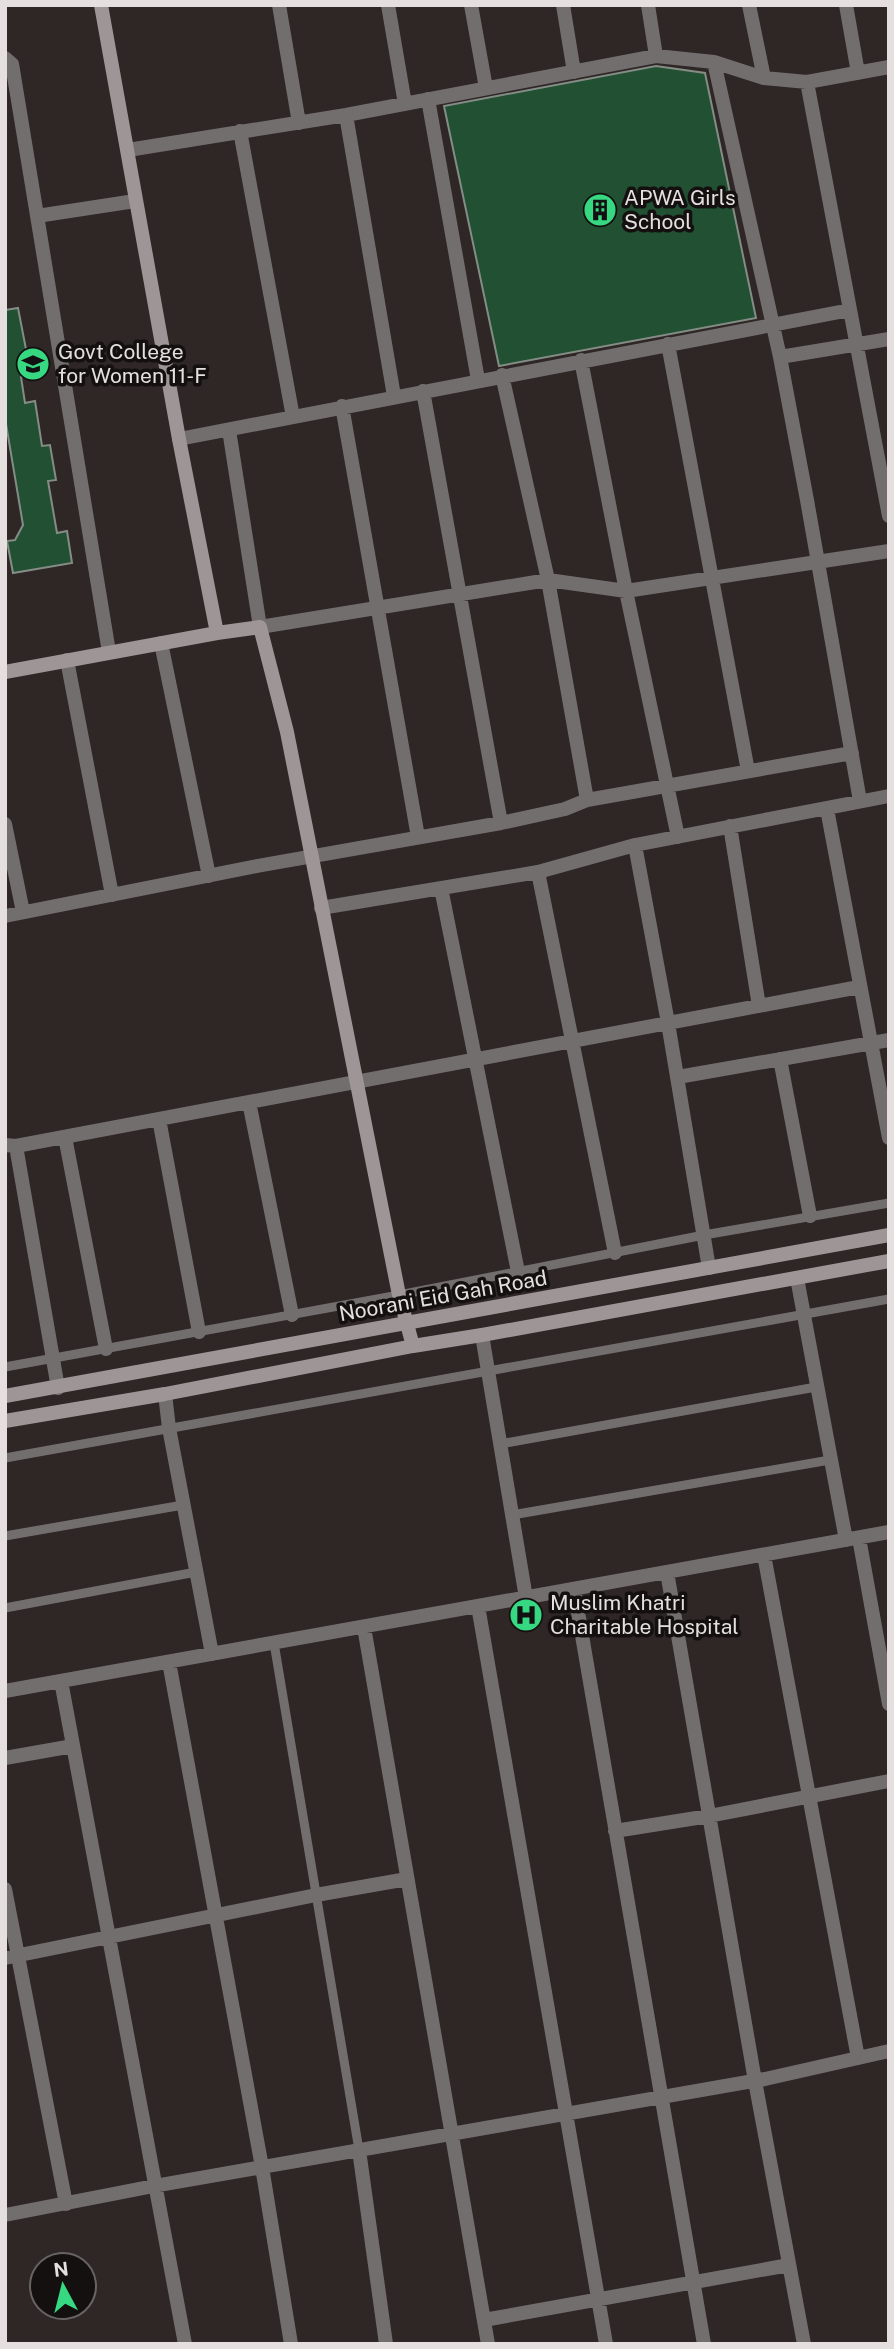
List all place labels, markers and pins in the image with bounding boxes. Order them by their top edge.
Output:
place label: APWA Girls School [624,185,736,234]
building icon: APWA Girls School [581,191,619,229]
place label: Govt College for Women 11-F [58,339,207,388]
school or university icon: Govt College for Women 11-F [14,345,52,383]
place label: Muslim Khatri Charitable Hospital [550,1590,739,1639]
hospital icon: Muslim Khatri Charitable Hospital [507,1596,545,1634]

